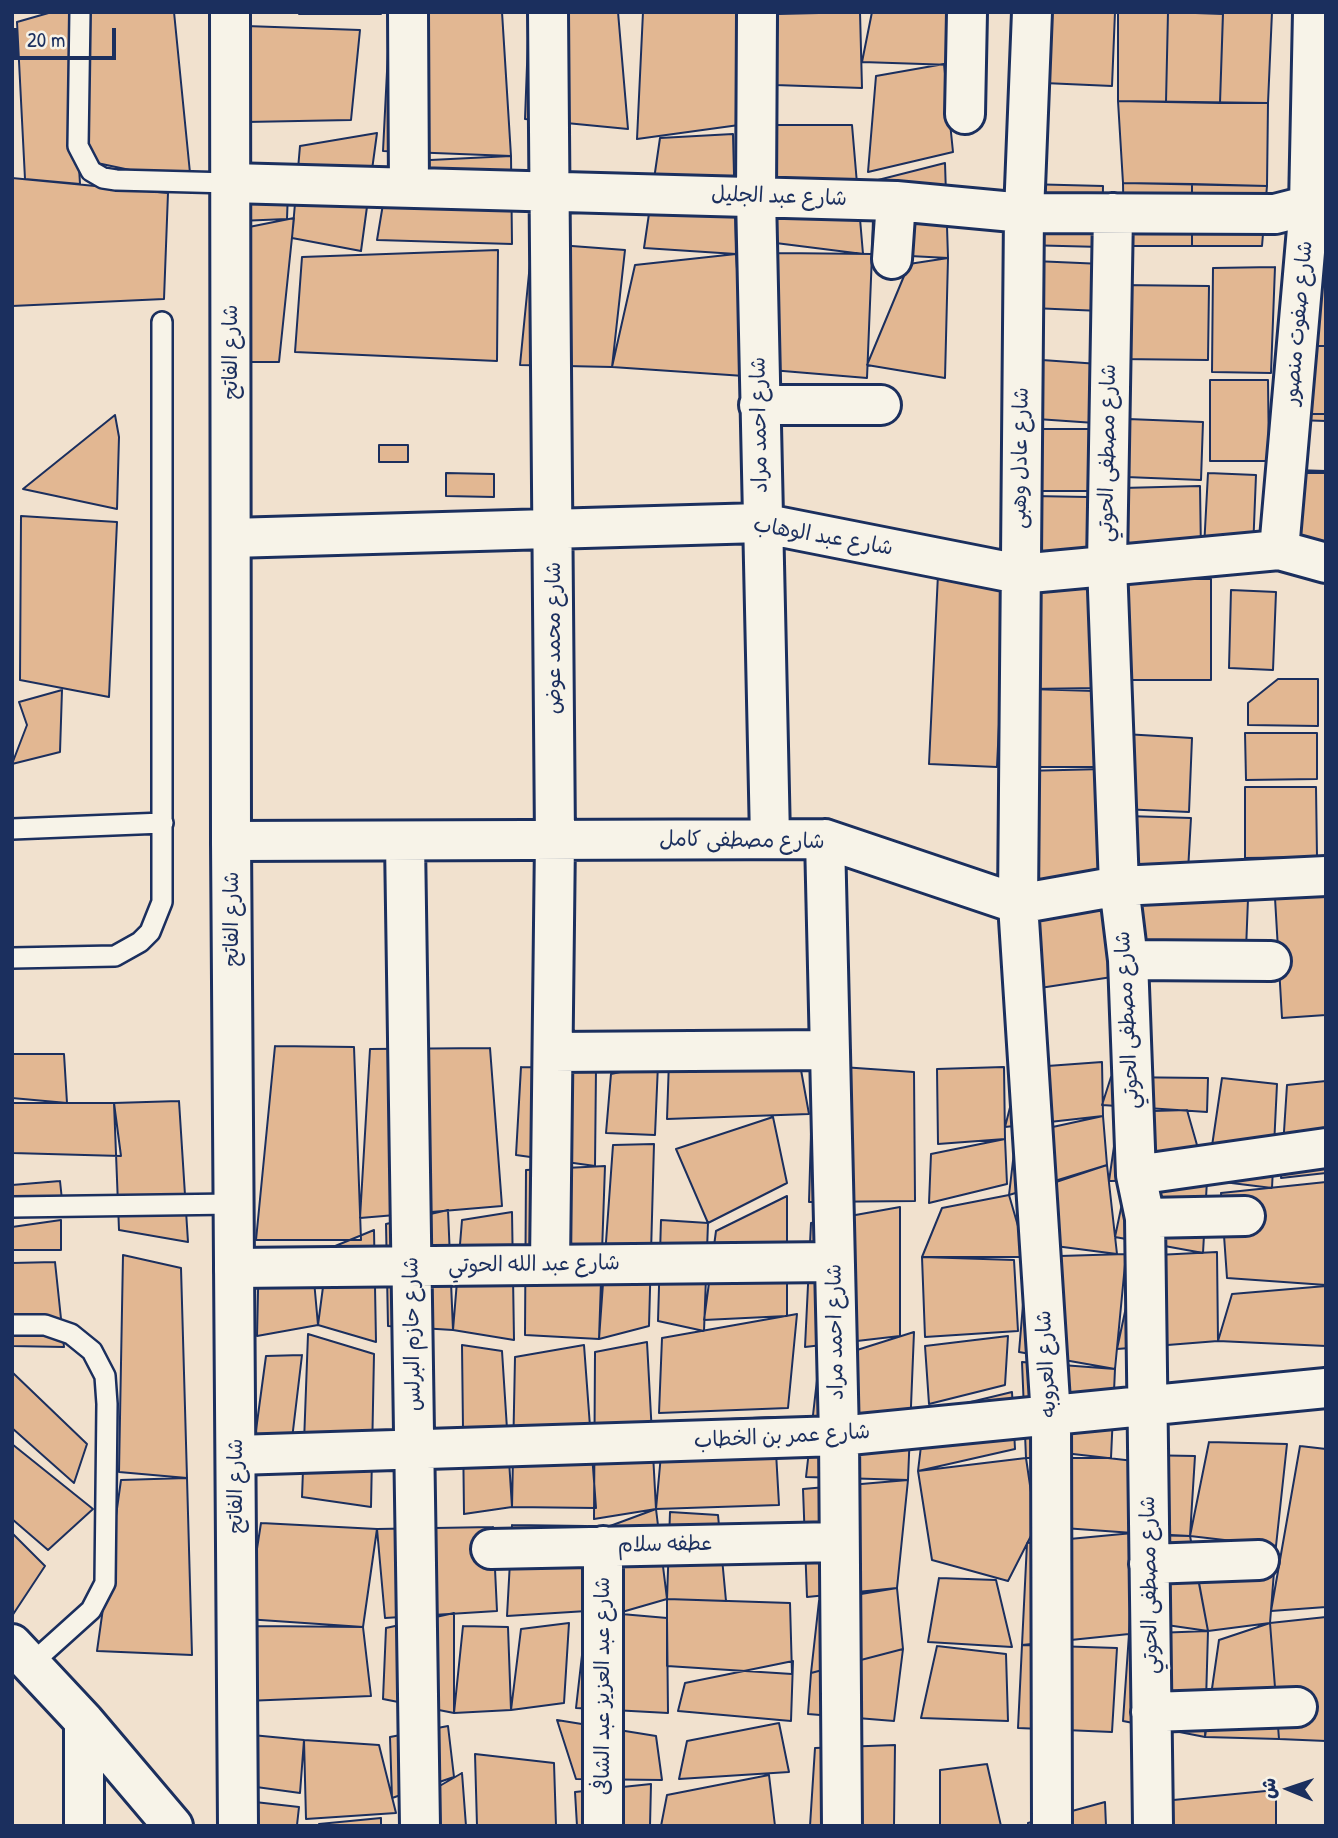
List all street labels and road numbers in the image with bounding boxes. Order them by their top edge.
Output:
street label: شارع عبد الجليل [711,182,847,212]
street label: شارع صفوت منصور [1279,240,1319,406]
street label: شارع الفاتح [218,304,244,400]
street label: شارع احمد مراد [746,357,774,493]
street label: شارع مصطفى الحوتي [1094,364,1122,542]
street label: شارع عادل وهبى [1007,387,1035,529]
street label: شارع عبد الوهاب [751,512,895,562]
street label: شارع محمد عوض [541,562,567,714]
street label: شارع مصطفى كامل [659,827,825,855]
street label: شارع الفاتح [219,871,245,967]
street label: شارع مصطفى الحوتي [1111,930,1145,1110]
street label: شارع عبد الله الحوتي [448,1251,620,1279]
street label: شارع حازم البرلس [399,1257,427,1411]
street label: شارع احمد مراد [822,1264,850,1400]
street label: شارع العروبه [1032,1310,1062,1418]
street label: شارع عمر بن الخطاب [693,1420,871,1454]
street label: شارع الفاتح [223,1438,249,1534]
street label: شارع مصطفى الحوتي [1136,1496,1164,1674]
street label: عطفه سلام [618,1532,712,1558]
street label: شارع عبد العزيز عبد الشافى [590,1577,616,1795]

